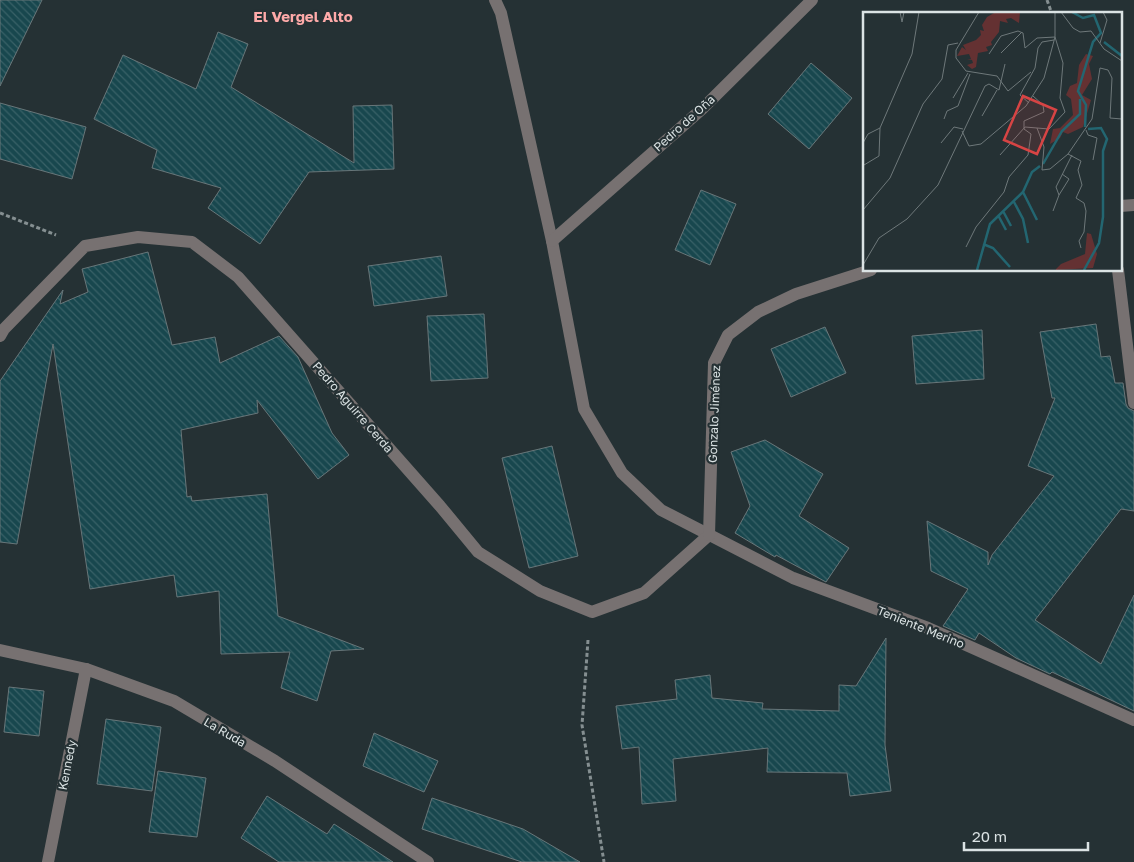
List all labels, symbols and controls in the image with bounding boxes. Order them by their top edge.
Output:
district label: El Vergel Alto [253,7,353,25]
inset map [863,12,1122,271]
street label: Pedro de Oña [650,92,718,154]
street label: Pedro Aguirre Cerda [309,358,397,456]
street label: Gonzalo Jiménez [705,365,723,463]
street label: Teniente Merino [875,603,967,651]
street label: La Ruda [201,714,249,750]
street label: Kennedy [55,738,79,791]
scale bar [964,820,1088,852]
text: 20 m [972,827,1007,845]

